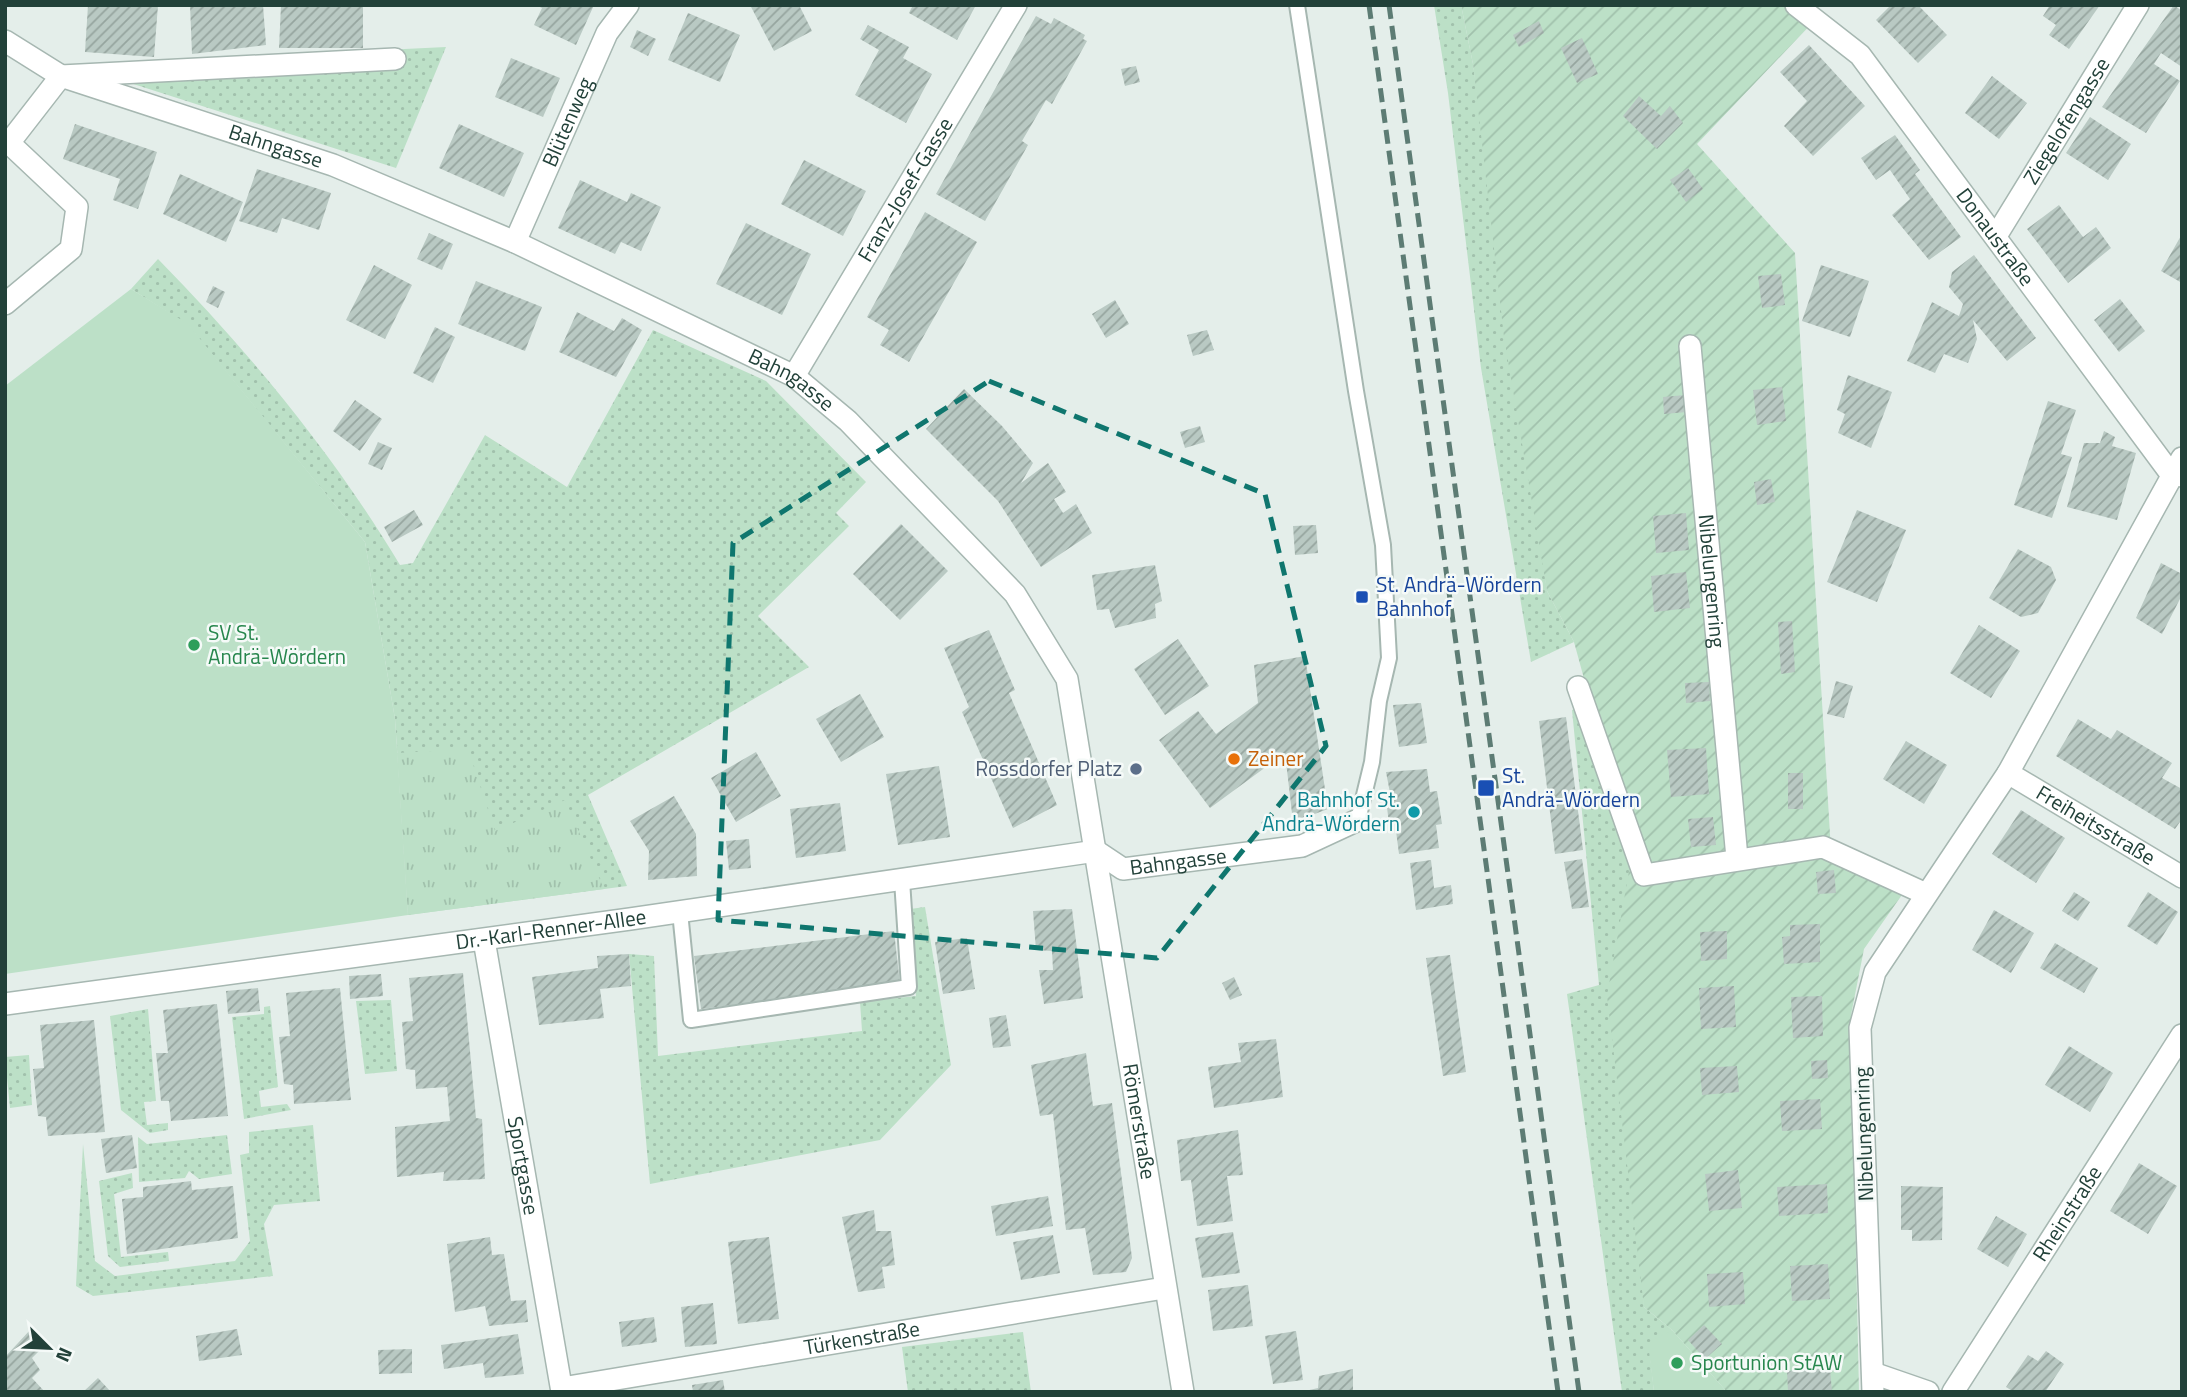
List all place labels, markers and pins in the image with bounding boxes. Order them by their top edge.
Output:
place label: St. Andrä-Wördern Bahnhof [1376,568,1542,624]
marker: St. Andrä-Wördern Bahnhof [1354,589,1370,605]
place label: SV St. Andrä-Wördern [208,616,346,672]
marker: SV St. Andrä-Wördern [186,637,202,653]
place label: Zeiner [1248,742,1303,774]
marker: Zeiner [1226,751,1242,767]
place label: Rossdorfer Platz [975,752,1122,784]
place label: St. Andrä-Wördern [1502,759,1640,815]
marker: Rossdorfer Platz [1128,761,1144,777]
marker: St. Andrä-Wördern [1476,778,1496,798]
place label: Bahnhof St. Andrä-Wördern [1262,783,1400,839]
marker: Bahnhof St. Andrä-Wördern [1406,804,1422,820]
place label: Sportunion StAW [1691,1346,1842,1378]
marker: Sportunion StAW [1669,1355,1685,1371]

